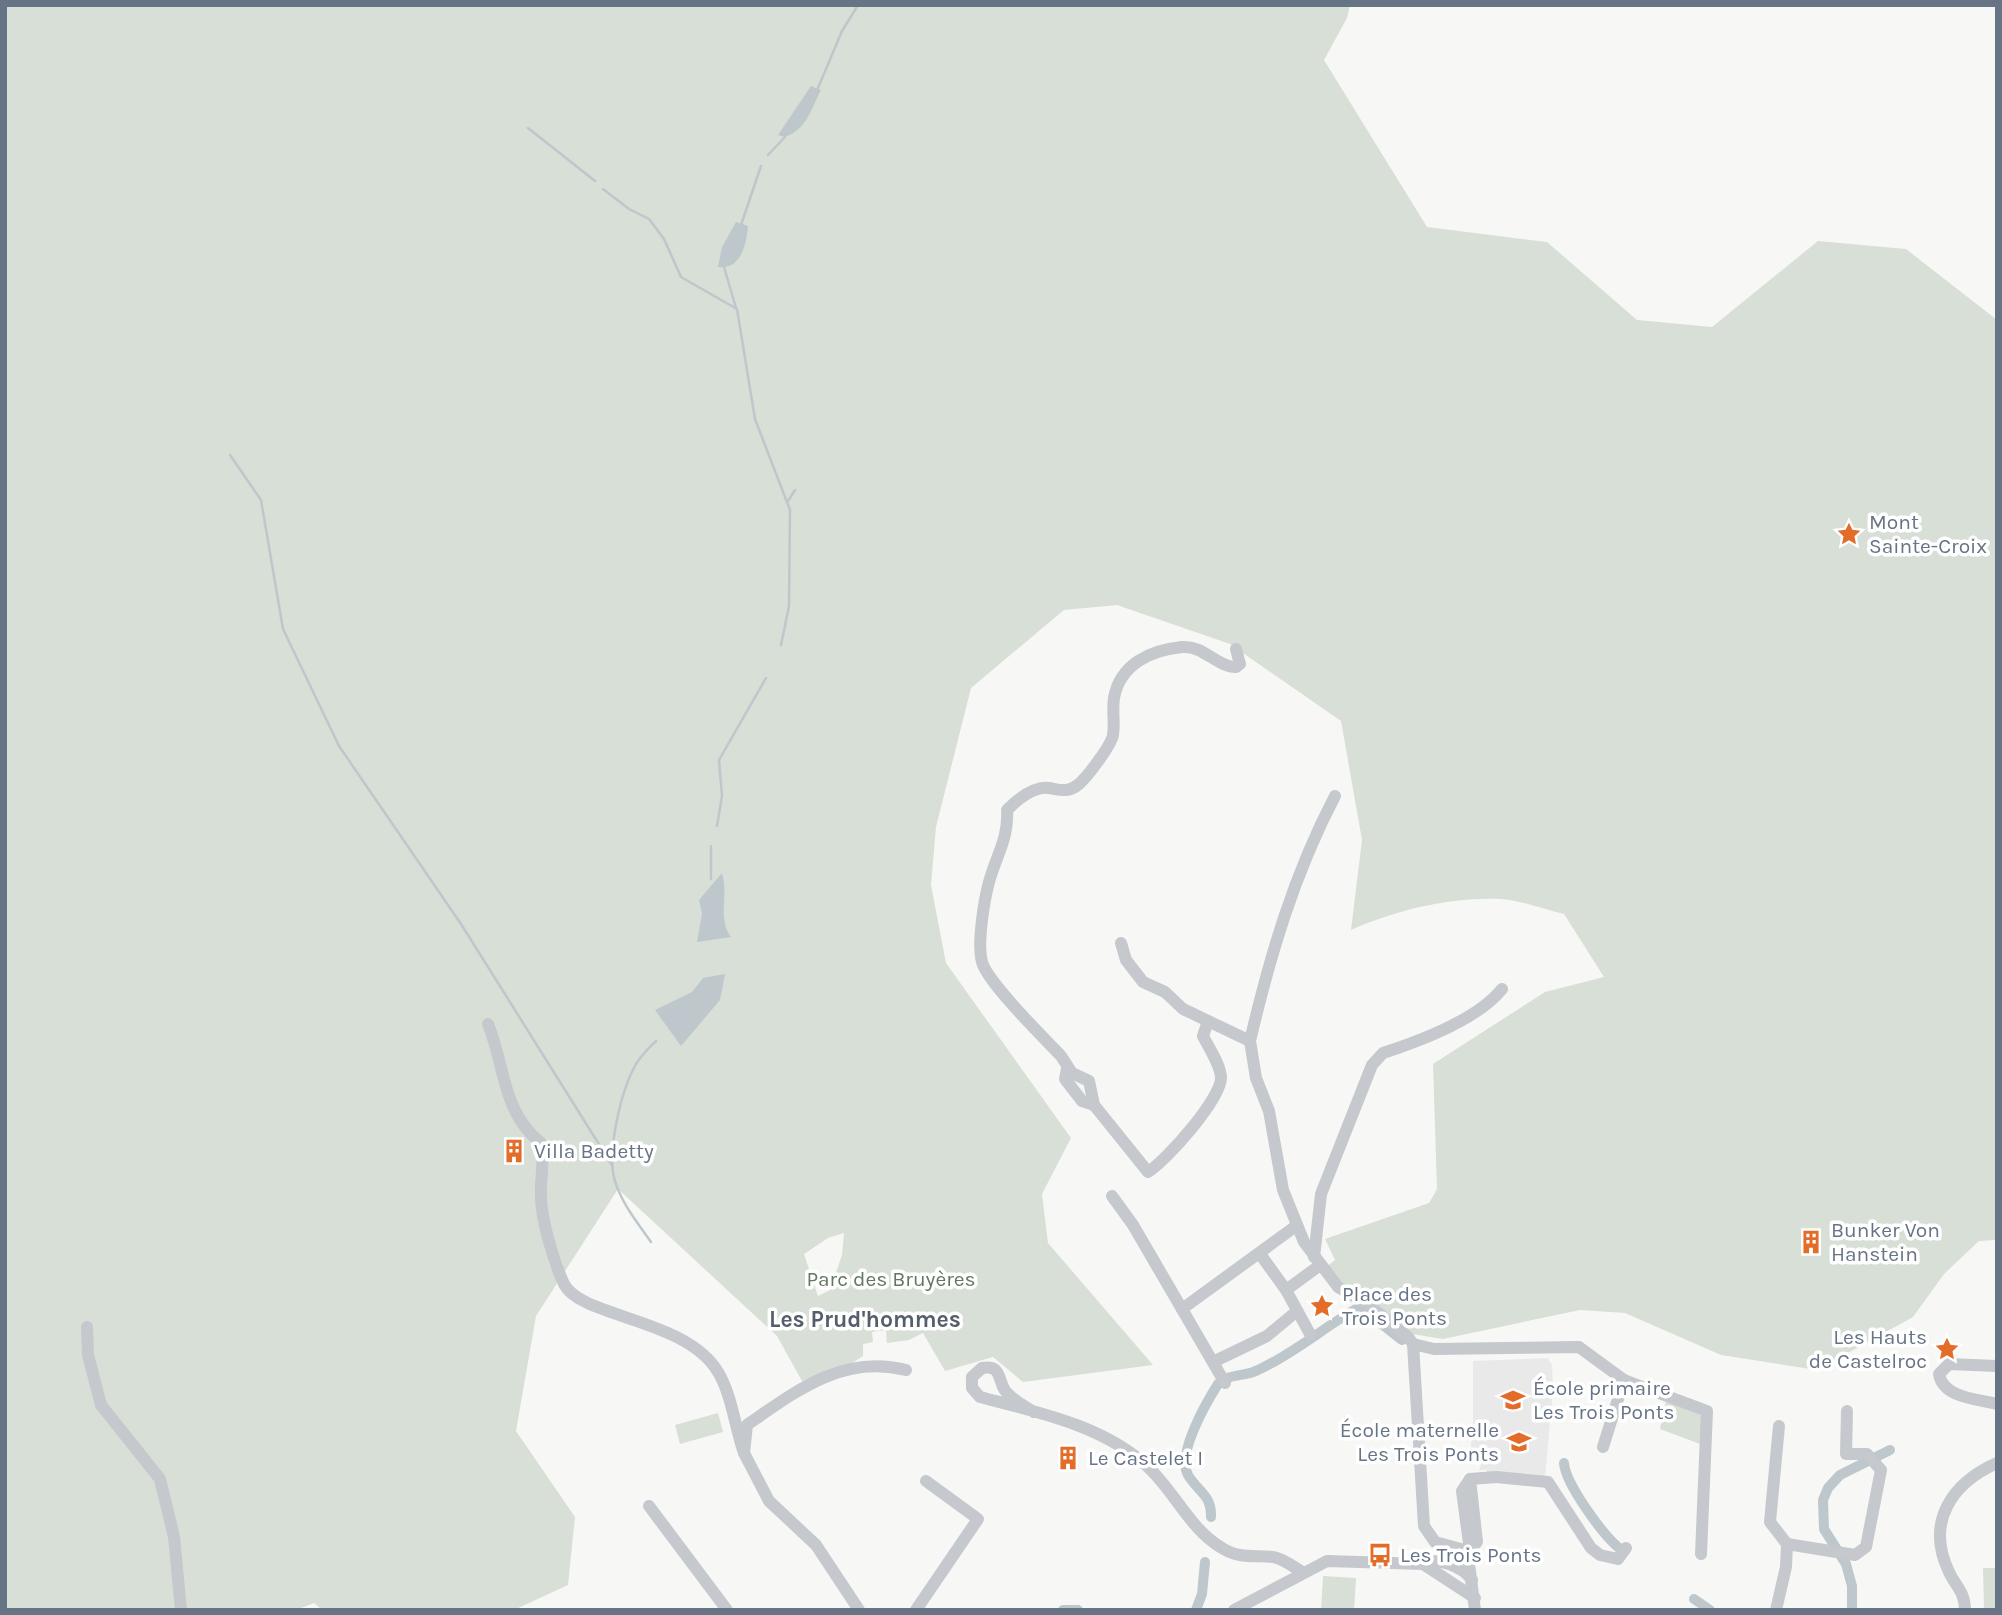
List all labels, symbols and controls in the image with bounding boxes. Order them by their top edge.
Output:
place label: Mont Sainte-Croix [1869,510,1987,558]
place icon: Mont Sainte-Croix [1835,520,1863,548]
building icon: Villa Badetty [500,1137,528,1165]
place label: Villa Badetty [534,1139,654,1163]
place label: Bunker Von Hanstein [1831,1218,1940,1266]
building icon: Bunker Von Hanstein [1797,1228,1825,1256]
park label: Parc des Bruyères [806,1267,976,1291]
place label: Place des Trois Ponts [1342,1282,1447,1330]
place icon: Place des Trois Ponts [1308,1292,1336,1320]
district label: Les Prud'hommes [769,1306,961,1333]
place label: Les Hauts de Castelroc [1809,1325,1927,1373]
place icon: Les Hauts de Castelroc [1933,1335,1961,1363]
place label: École primaire Les Trois Ponts [1533,1376,1675,1424]
school or university icon: École primaire Les Trois Ponts [1499,1386,1527,1414]
place label: École maternelle Les Trois Ponts [1340,1418,1499,1466]
school or university icon: École maternelle Les Trois Ponts [1505,1428,1533,1456]
building icon: Le Castelet I [1054,1444,1082,1472]
place label: Le Castelet I [1088,1446,1203,1470]
bus stop icon: Les Trois Ponts [1366,1541,1394,1569]
place label: Les Trois Ponts [1400,1543,1542,1567]

